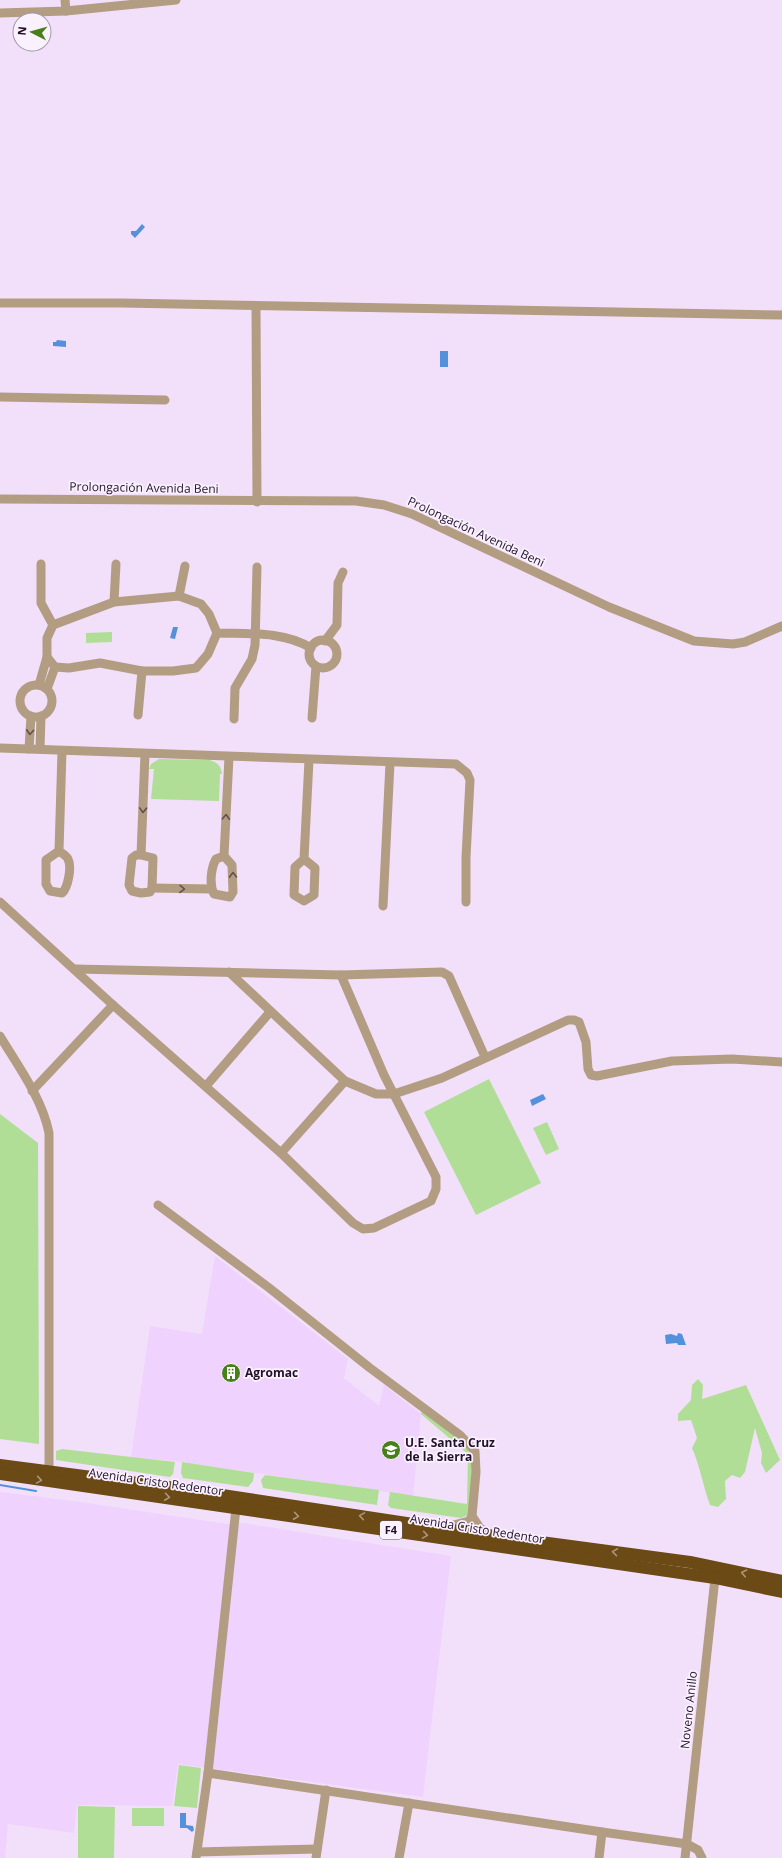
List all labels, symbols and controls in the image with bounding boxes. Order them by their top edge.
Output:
north arrow [12,12,52,52]
text: N [14,26,29,36]
street label: Prolongación Avenida Beni [69,478,219,497]
street label: Prolongación Avenida Beni [405,492,547,571]
one-way arrow [25,729,34,735]
one-way arrow [139,807,147,813]
one-way arrow [221,814,230,820]
one-way arrow [228,872,237,878]
one-way arrow [179,885,185,893]
building icon: Agromac [220,1362,242,1384]
place label: Agromac [245,1364,298,1381]
place label: U.E. Santa Cruz de la Sierra [405,1434,495,1465]
school or university icon: U.E. Santa Cruz de la Sierra [380,1439,402,1461]
street label: Avenida Cristo Redentor [88,1464,225,1499]
one-way arrow [35,1475,42,1484]
one-way arrow [164,1493,170,1502]
street label: Avenida Cristo Redentor [409,1510,545,1548]
one-way arrow [293,1511,299,1520]
one-way arrow [359,1512,365,1521]
road number: F4 [380,1521,402,1539]
one-way arrow [422,1530,428,1539]
one-way arrow [612,1548,619,1557]
one-way arrow [741,1569,747,1577]
street label: Noveno Anillo [676,1670,701,1750]

